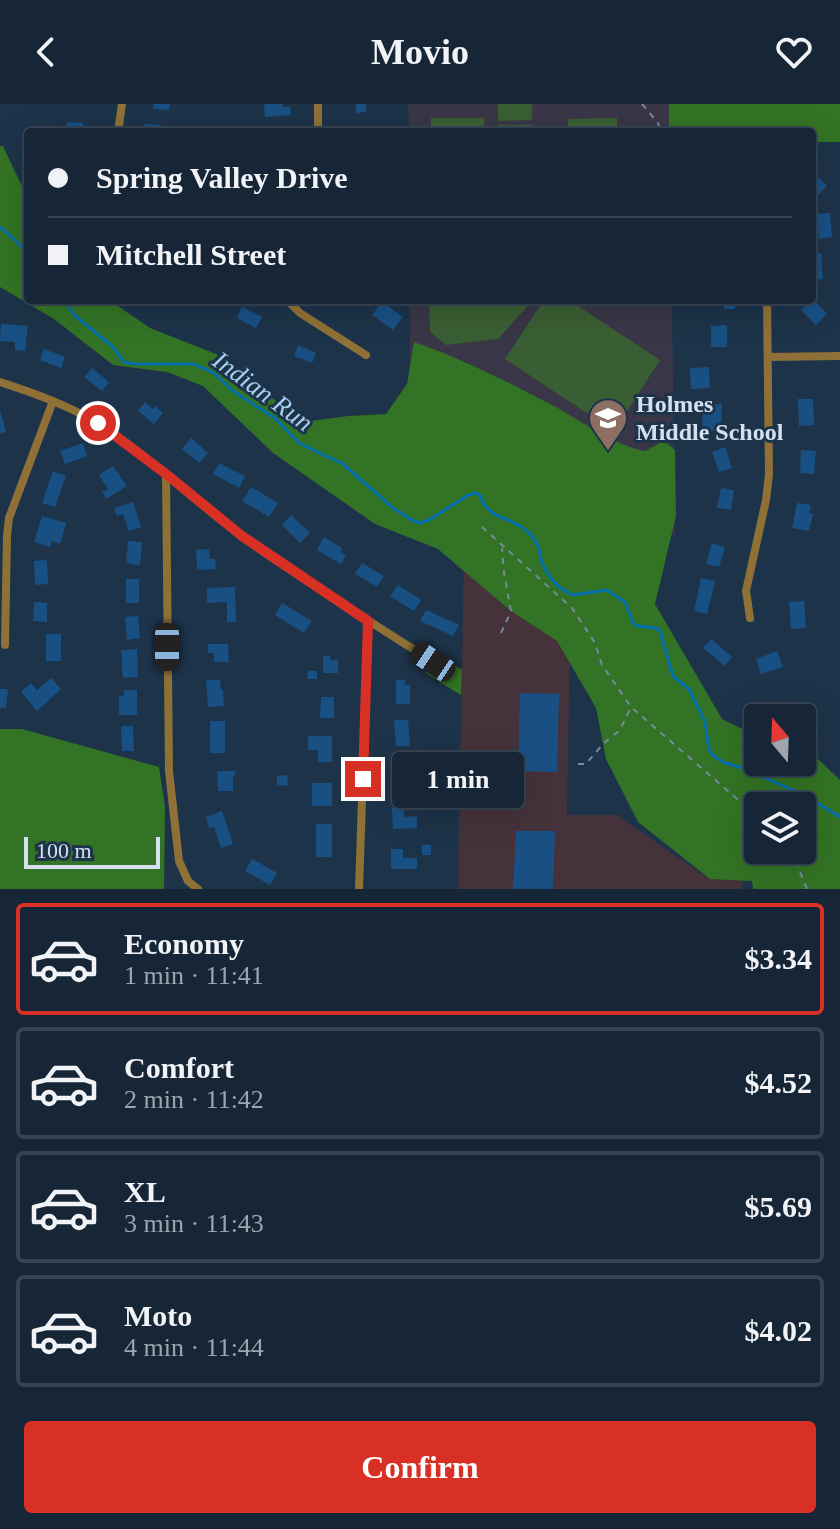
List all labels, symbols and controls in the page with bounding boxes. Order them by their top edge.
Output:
icon: back [24,30,68,74]
icon: heart [772,30,816,74]
text: Movio [371,32,469,72]
text: Spring Valley Drive [96,161,348,194]
text: Mitchell Street [96,238,286,271]
water label: Indian Run [206,345,318,437]
place label: Holmes Middle School [636,391,784,445]
school or university icon: Holmes Middle School [587,397,629,452]
route start [80,405,116,441]
car [155,623,179,671]
car [406,639,460,685]
north arrow [744,704,816,776]
map controls [744,704,816,864]
callout: 1 min [391,751,523,807]
route end [345,761,381,797]
text: 1 min [427,765,489,794]
button: layers [744,792,816,864]
scale bar [24,833,160,869]
text: 100 m [36,838,92,863]
icon: car [28,923,100,995]
text: Economy [124,927,244,960]
text: $3.34 [745,942,812,975]
text: 1 min · 11:41 [124,961,264,990]
icon: car [28,1047,100,1119]
text: Comfort [124,1051,234,1084]
text: $4.52 [745,1066,812,1099]
text: 2 min · 11:42 [124,1085,264,1114]
icon: car [28,1171,100,1243]
text: XL [124,1175,166,1208]
text: $5.69 [745,1190,812,1223]
text: 3 min · 11:43 [124,1209,264,1238]
icon: car [28,1295,100,1367]
text: Moto [124,1299,192,1332]
text: $4.02 [745,1314,812,1347]
text: 4 min · 11:44 [124,1333,264,1362]
button: Confirm [24,1421,816,1513]

